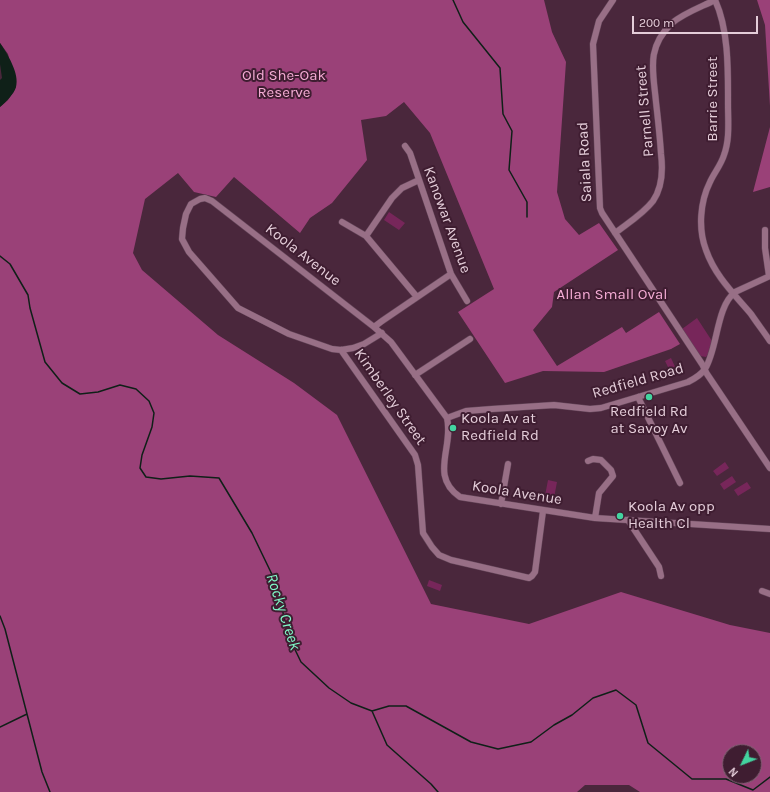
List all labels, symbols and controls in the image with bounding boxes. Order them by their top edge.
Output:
scale bar [634,8,760,34]
text: 200 m [639,16,674,30]
street label: Barrie Street [704,56,722,142]
street label: Parnell Street [632,64,658,158]
park label: Old She-Oak Reserve [242,67,326,102]
street label: Saiala Road [574,121,596,203]
street label: Kanowar Avenue [419,164,475,276]
street label: Koola Avenue [262,220,344,290]
park label: Allan Small Oval [557,286,667,304]
street label: Kimberley Street [350,345,430,449]
street label: Redfield Road [590,359,686,403]
marker: Redfield Rd at Savoy Av [644,392,654,402]
place label: Redfield Rd at Savoy Av [610,403,688,438]
place label: Koola Av at Redfield Rd [461,410,539,445]
marker: Koola Av at Redfield Rd [448,423,458,433]
street label: Koola Avenue [471,477,563,509]
place label: Koola Av opp Health Cl [628,498,715,533]
marker: Koola Av opp Health Cl [615,511,625,521]
water label: Rocky Creek [262,571,304,653]
north arrow [722,744,762,784]
text: N [726,765,741,779]

